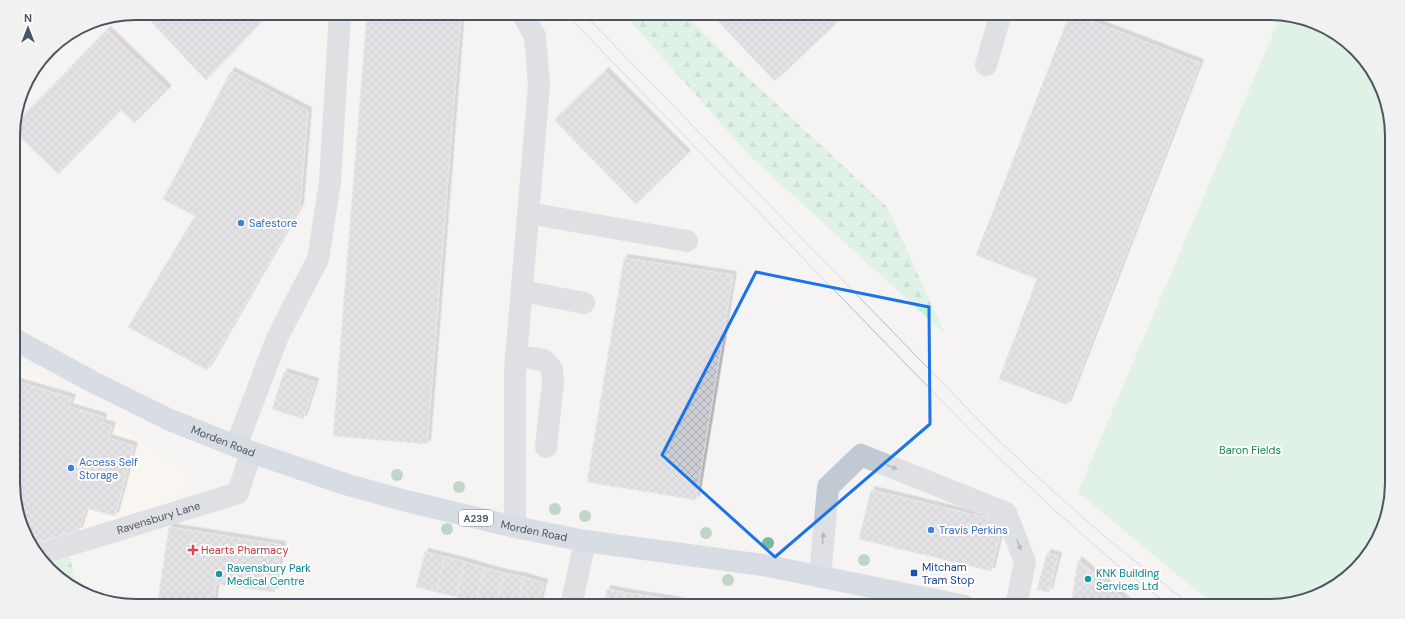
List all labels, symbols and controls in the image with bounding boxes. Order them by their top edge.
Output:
north arrow [8,8,48,48]
text: N [24,11,32,25]
place label: Safestore [249,216,297,230]
marker: Safestore [236,218,246,228]
street label: Morden Road [189,422,257,460]
park label: Baron Fields [1219,443,1281,457]
place label: Access Self Storage [79,455,138,482]
marker: Access Self Storage [66,463,76,473]
one-way arrow [886,464,897,470]
street label: Ravensbury Lane [115,498,202,537]
road number: A239 [459,510,493,526]
street label: Morden Road [499,517,569,544]
place label: Travis Perkins [939,523,1008,537]
marker: Travis Perkins [926,525,936,535]
one-way arrow [820,532,827,544]
one-way arrow [1016,539,1022,551]
place label: Hearts Pharmacy [201,543,289,557]
marker: Hearts Pharmacy [188,545,198,555]
place label: Mitcham Tram Stop [922,560,974,587]
place label: Ravensbury Park Medical Centre [227,561,311,588]
place label: KNK Building Services Ltd [1096,566,1159,593]
marker: Mitcham Tram Stop [909,568,919,578]
marker: Ravensbury Park Medical Centre [214,569,224,579]
marker: KNK Building Services Ltd [1083,574,1093,584]

